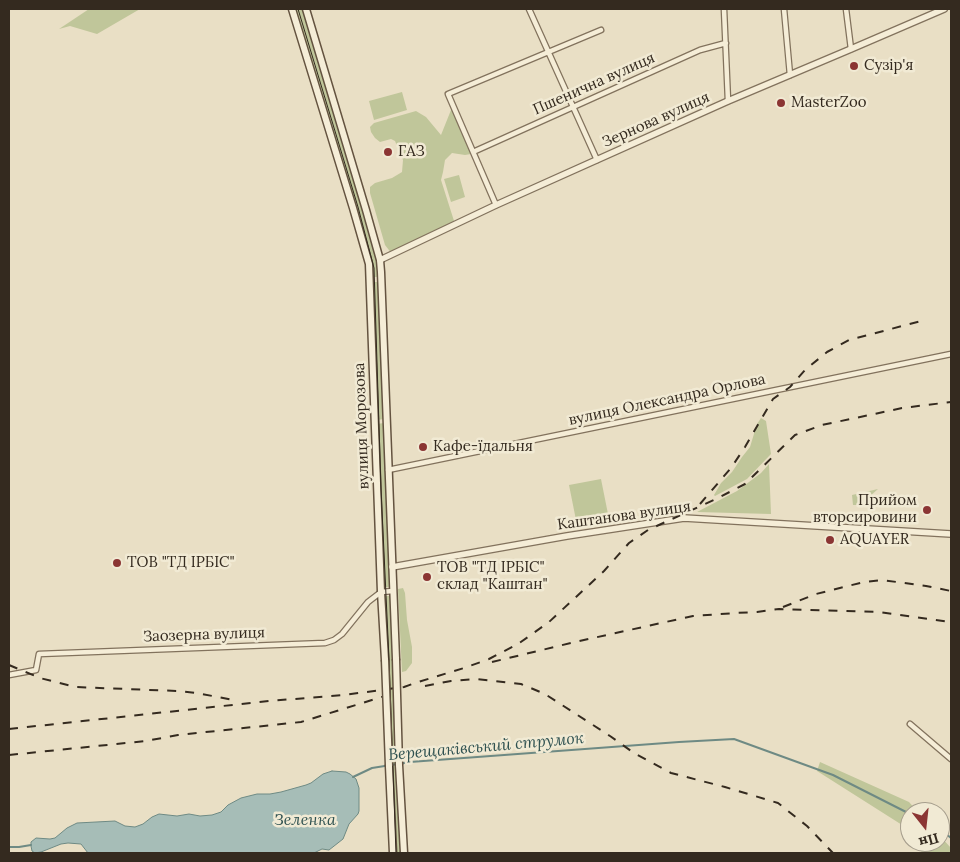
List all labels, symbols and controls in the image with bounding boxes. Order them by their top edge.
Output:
street label: Пшенична вулиця [530,49,658,119]
place label: Сузір'я [864,57,914,75]
marker: Сузір'я [848,60,860,72]
street label: Зернова вулиця [600,88,712,152]
place label: MasterZoo [791,94,867,112]
marker: MasterZoo [775,97,787,109]
place label: ГАЗ [398,143,425,161]
marker: ГАЗ [382,146,394,158]
street label: вулиця Морозова [351,362,373,490]
street label: вулиця Олександра Орлова [567,370,767,430]
place label: Кафе-їдальня [433,438,533,456]
marker: Кафе-їдальня [417,441,429,453]
place label: Прийом вторсировини [813,492,917,527]
street label: Каштанова вулиця [556,498,692,534]
marker: Прийом вторсировини [921,504,933,516]
place label: AQUAYER [840,531,909,549]
marker: AQUAYER [824,534,836,546]
place label: ТОВ "ТД ІРБІС" [127,554,235,572]
marker: ТОВ "ТД ІРБІС" [111,557,123,569]
place label: ТОВ "ТД ІРБІС" склад "Каштан" [437,559,548,594]
marker: ТОВ "ТД ІРБІС" склад "Каштан" [421,571,433,583]
street label: Заозерна вулиця [143,624,265,646]
water label: Верещаківський струмок [387,729,585,765]
north arrow [900,802,950,852]
water label: Зеленка [274,810,336,830]
text: Пн [917,829,941,852]

